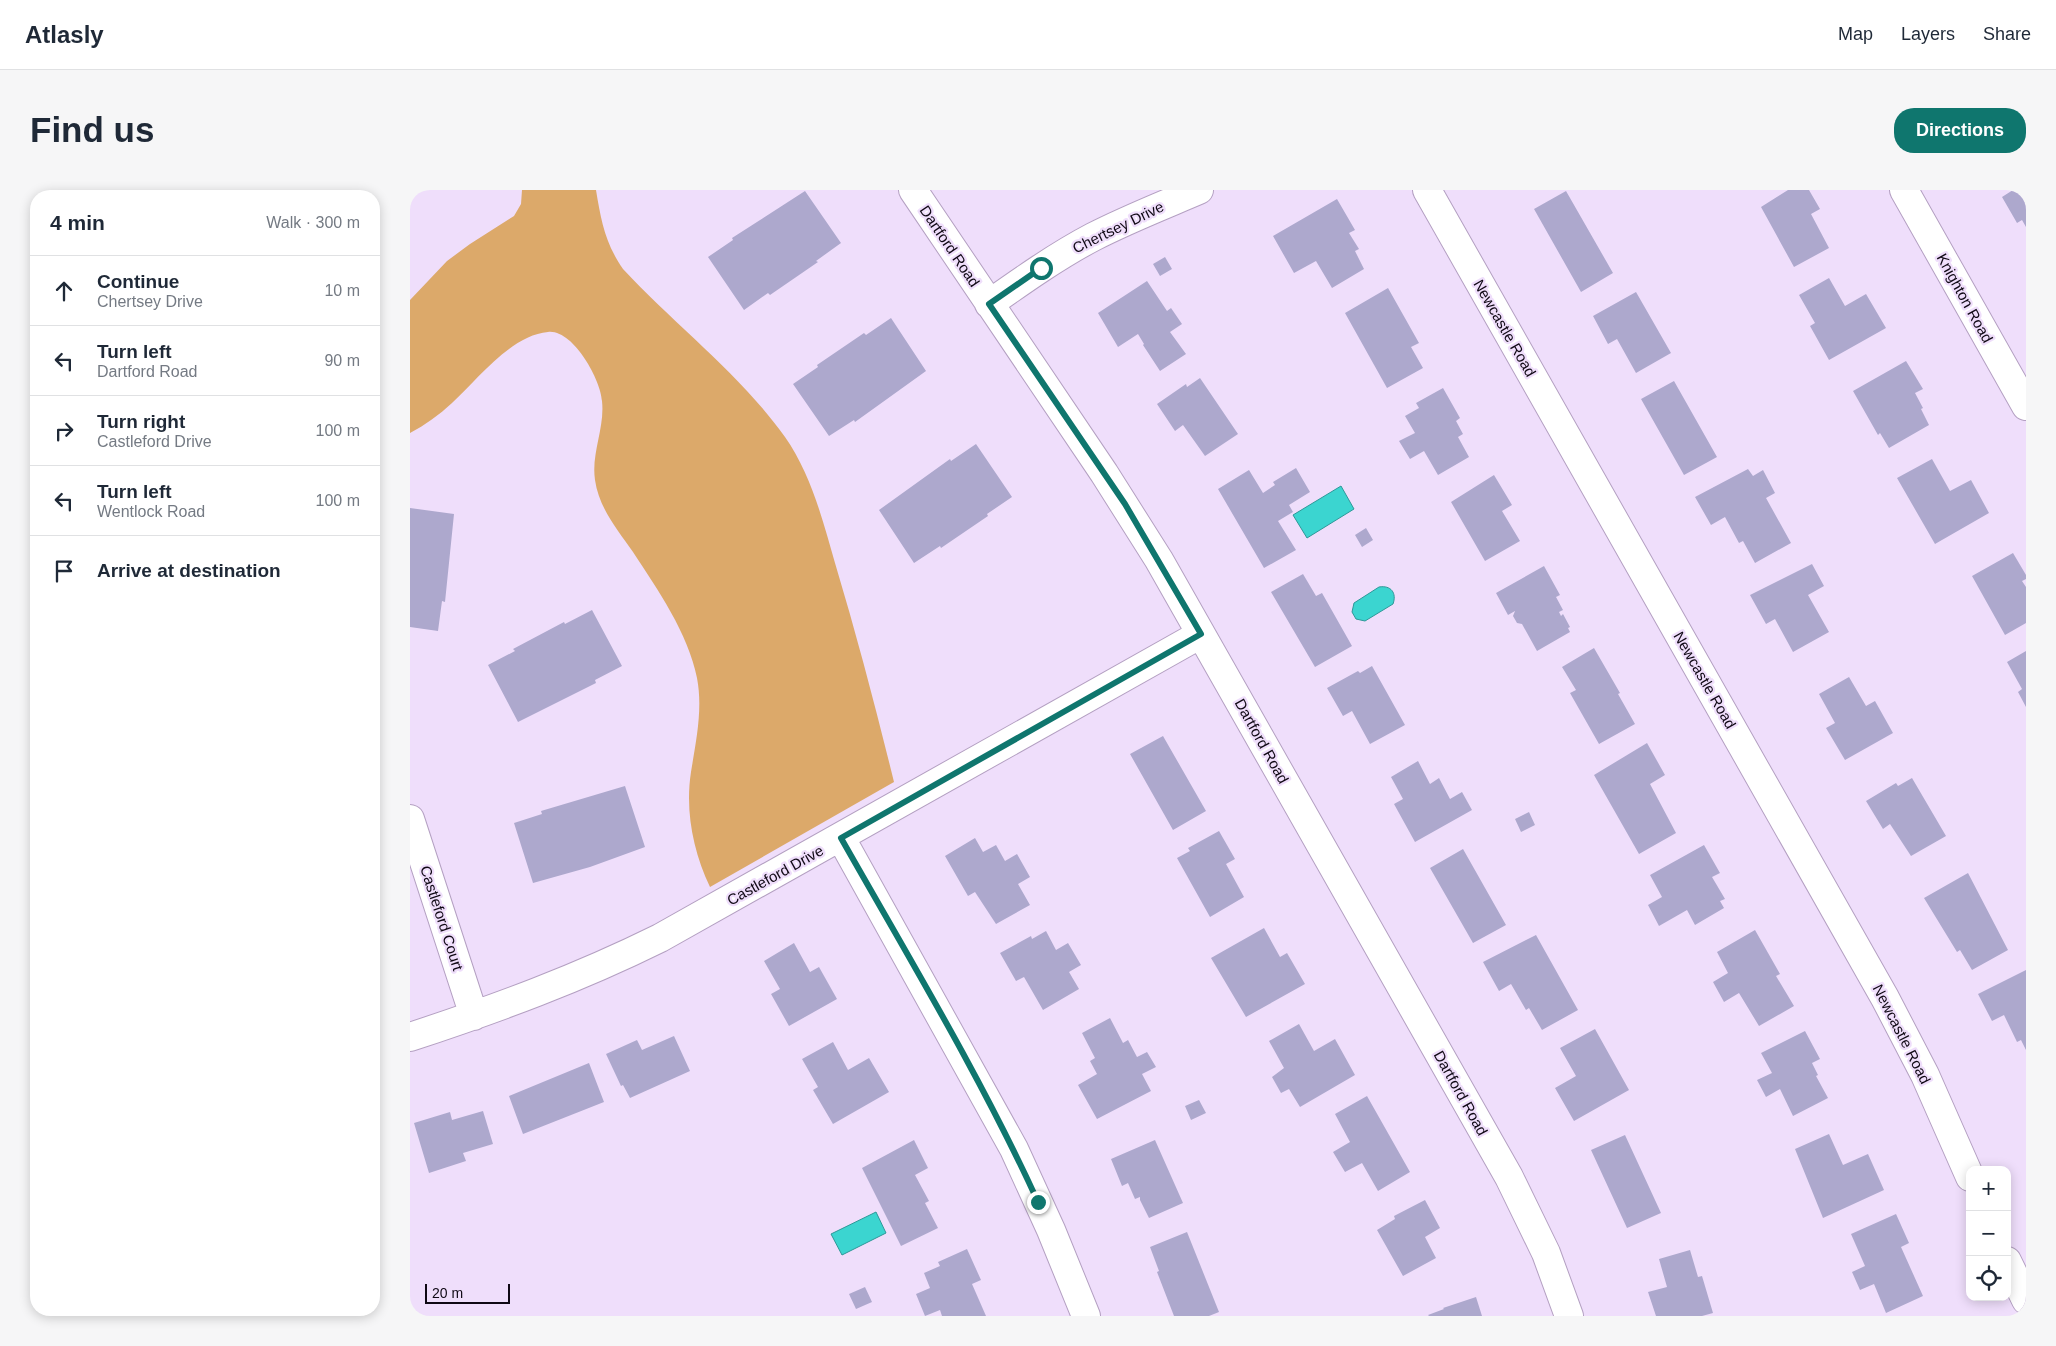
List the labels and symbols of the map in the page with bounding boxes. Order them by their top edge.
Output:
street label: Chertsey Drive [1070,198,1166,256]
street label: Dartford Road [917,202,983,290]
street label: Knighton Road [1934,250,1996,346]
route start [1030,257,1053,280]
street label: Newcastle Road [1470,276,1540,380]
street label: Newcastle Road [1670,628,1740,732]
street label: Dartford Road [1232,696,1292,786]
street label: Castleford Drive [724,841,826,909]
street label: Castleford Court [417,863,467,973]
street label: Newcastle Road [1870,981,1934,1087]
street label: Dartford Road [1431,1048,1491,1138]
route end [1027,1191,1050,1214]
scale bar [425,1281,510,1304]

